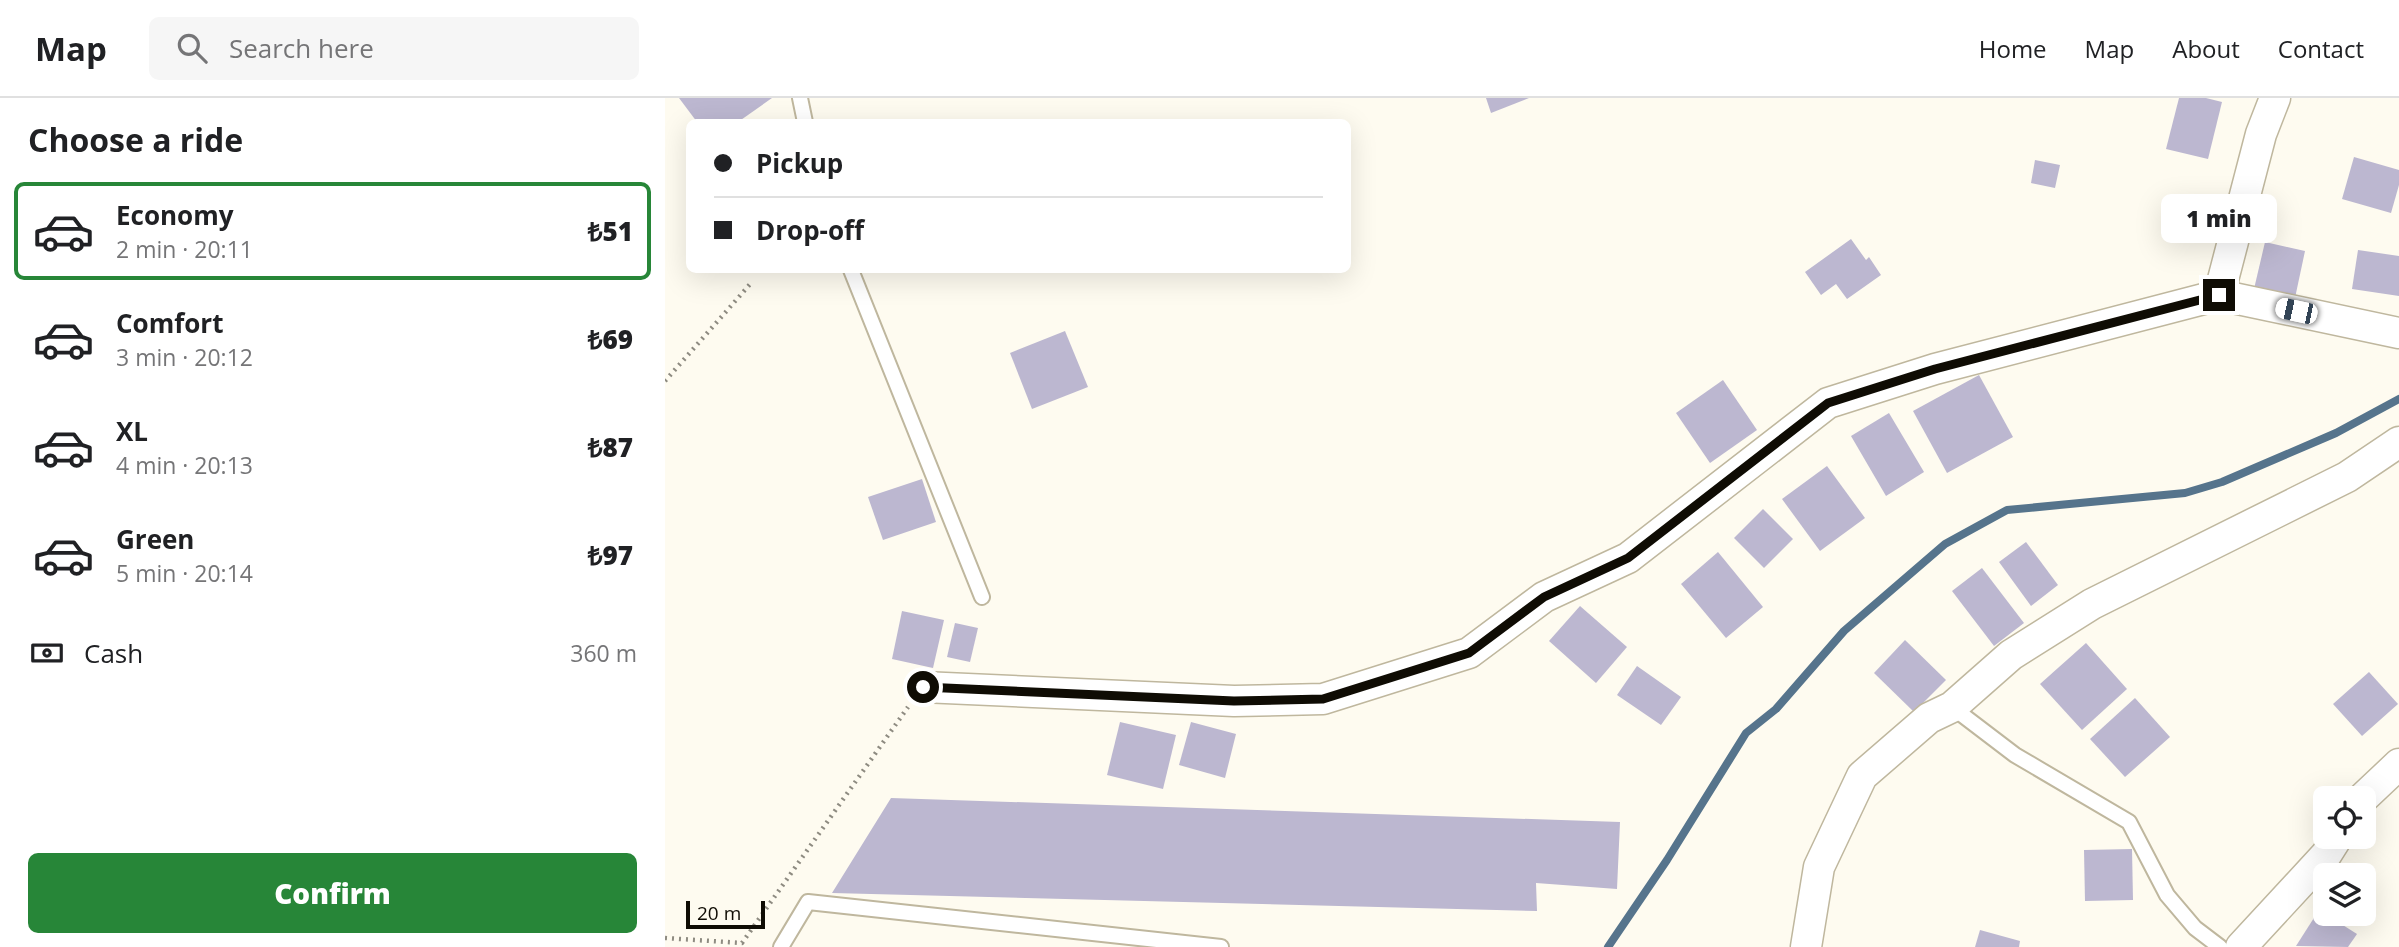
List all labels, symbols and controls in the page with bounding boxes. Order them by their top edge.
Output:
search box [149,17,639,80]
text: Map [35,26,107,71]
icon: search [173,29,211,67]
text: Search here [229,30,374,66]
text: Home [1979,32,2047,65]
text: Map [2085,32,2134,65]
text: About [2172,32,2240,65]
text: Contact [2278,32,2364,65]
text: Choose a ride [28,118,243,161]
text: Pickup [756,145,843,181]
callout: 1 min [2161,194,2277,242]
text: Economy [116,197,234,233]
icon: car [32,200,95,263]
text: 1 min [2186,202,2252,234]
text: Drop-off [756,212,864,248]
text: ₺51 [588,213,633,249]
text: 2 min · 20:11 [116,233,253,265]
route end [2203,279,2235,311]
car [2274,296,2319,326]
text: Comfort [116,305,223,341]
icon: car [32,308,95,371]
text: ₺69 [588,321,633,357]
text: 3 min · 20:12 [116,341,253,373]
text: XL [116,413,148,449]
icon: car [32,416,95,479]
text: ₺87 [588,429,633,465]
text: 4 min · 20:13 [116,449,253,481]
text: Green [116,521,194,557]
icon: car [32,524,95,587]
text: ₺97 [588,537,633,573]
text: 5 min · 20:14 [116,557,253,589]
icon: cash [28,634,66,672]
text: Cash [84,635,143,671]
text: 360 m [570,637,637,669]
route start [907,671,939,703]
map controls [2313,786,2376,926]
button: locate [2313,786,2376,849]
button: Confirm [28,853,637,933]
button: layers [2313,863,2376,926]
scale bar [686,898,765,930]
text: 20 m [697,900,741,926]

